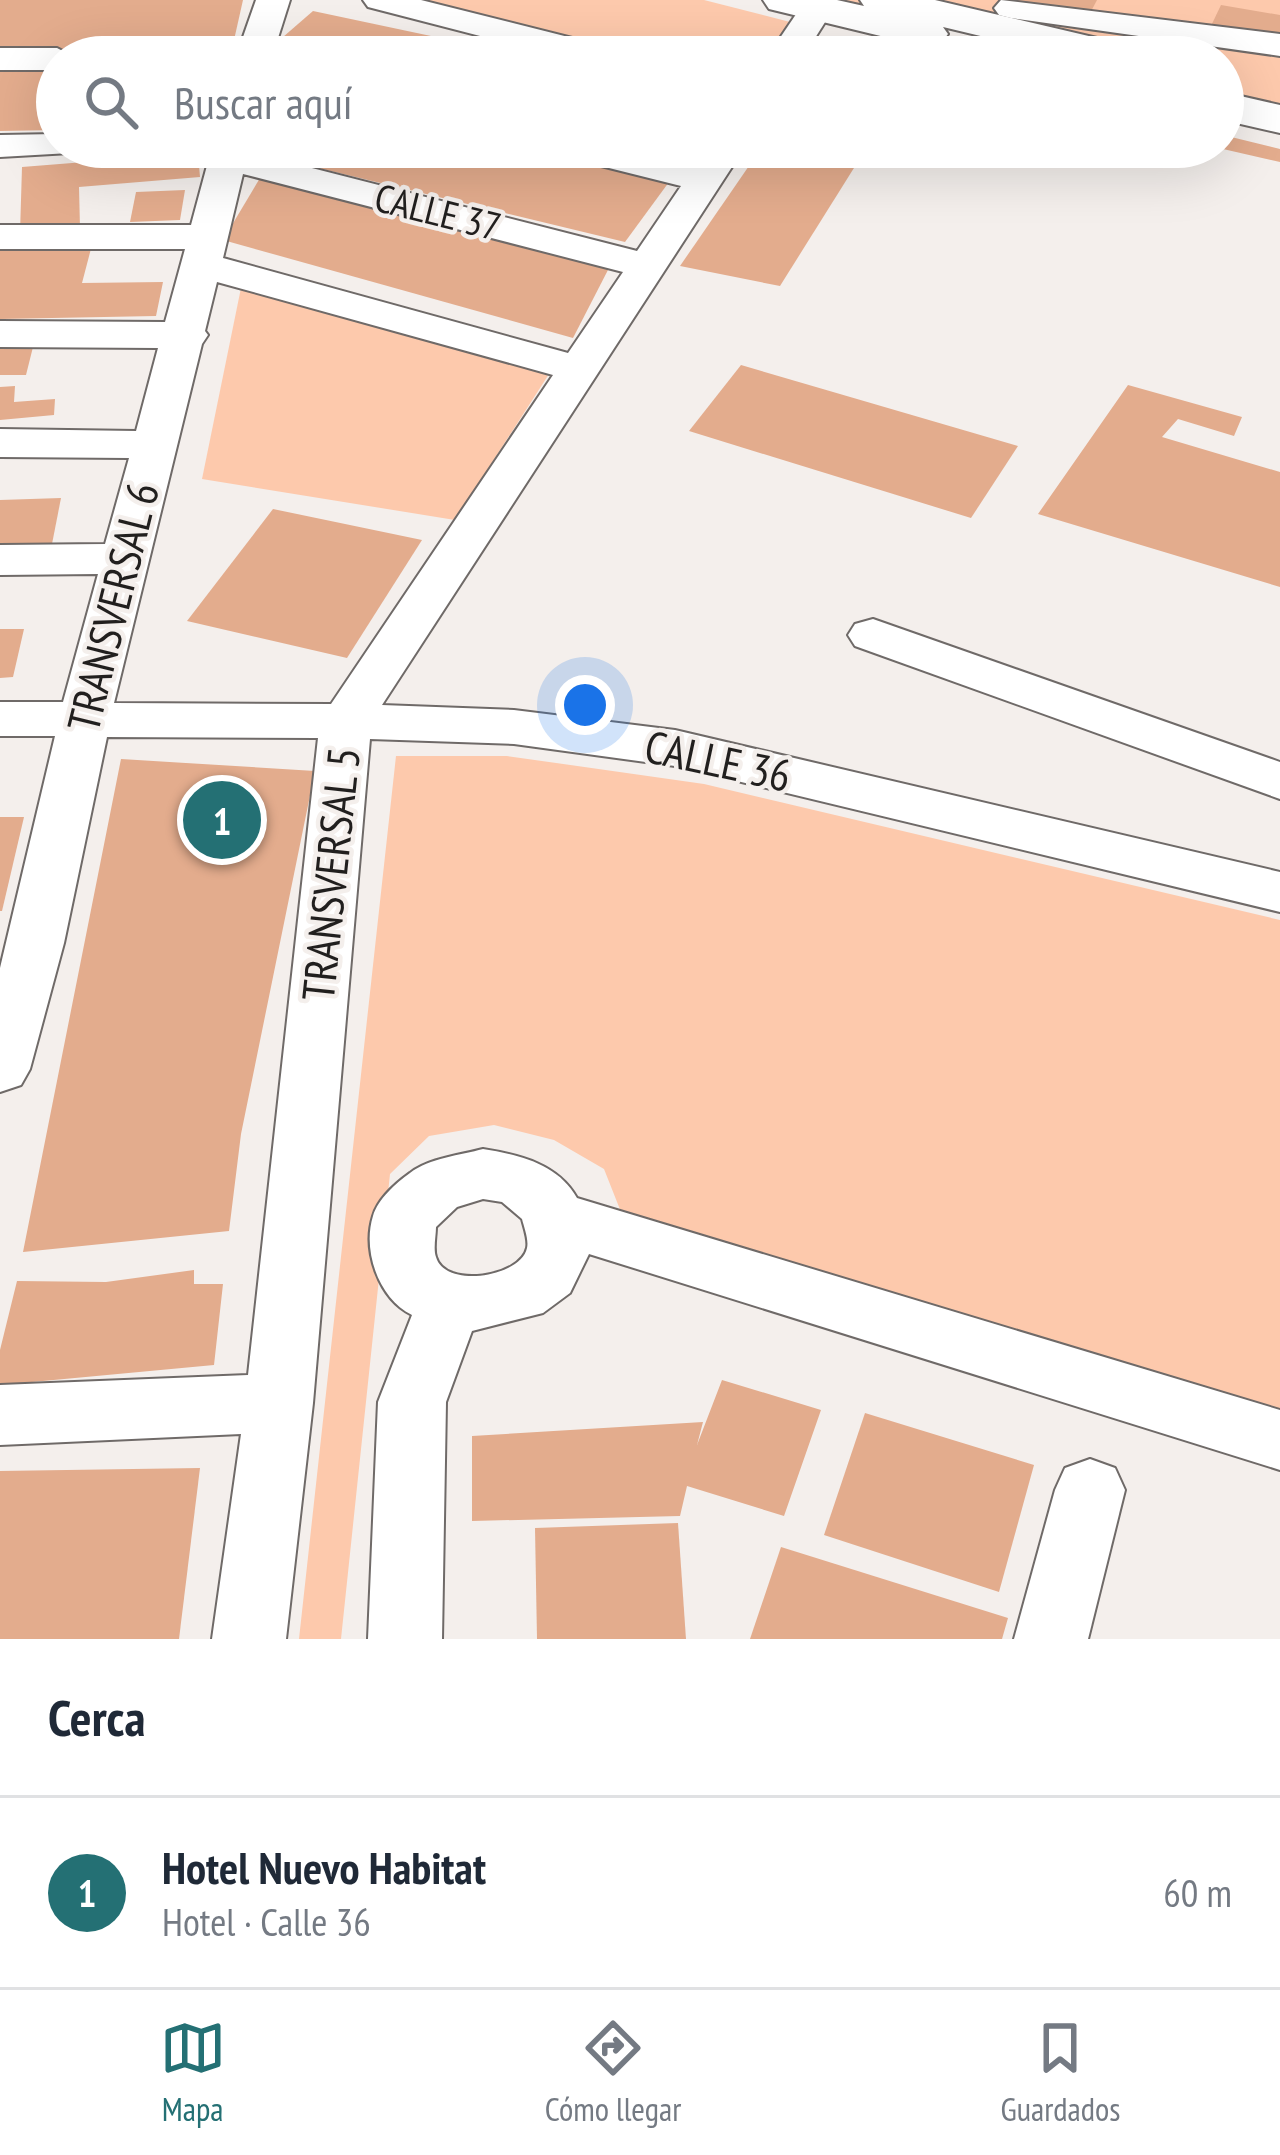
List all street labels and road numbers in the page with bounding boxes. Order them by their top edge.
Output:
street label: CALLE 37 [370,171,506,252]
street label: TRANSVERSAL 6 [53,476,171,737]
street label: CALLE 36 [640,716,796,804]
street label: TRANSVERSAL 5 [288,744,372,1004]

